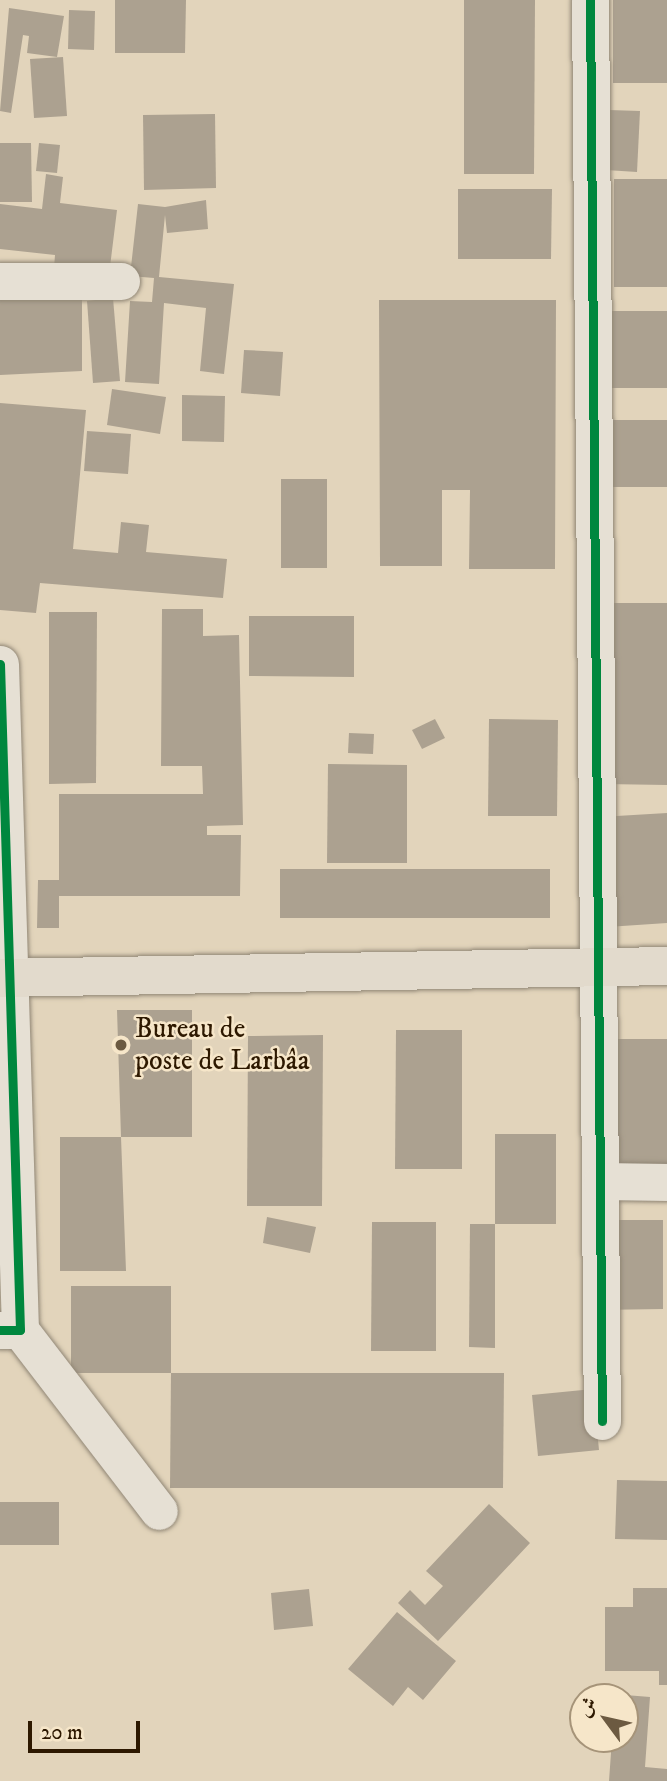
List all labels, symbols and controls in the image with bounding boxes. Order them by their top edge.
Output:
place label: Bureau de poste de Larbâa [135,1012,310,1078]
marker: Bureau de poste de Larbâa [113,1037,129,1053]
north arrow [569,1683,639,1753]
text: ش [573,1693,602,1722]
scale bar [32,1708,144,1752]
text: 20 m [41,1720,83,1746]

